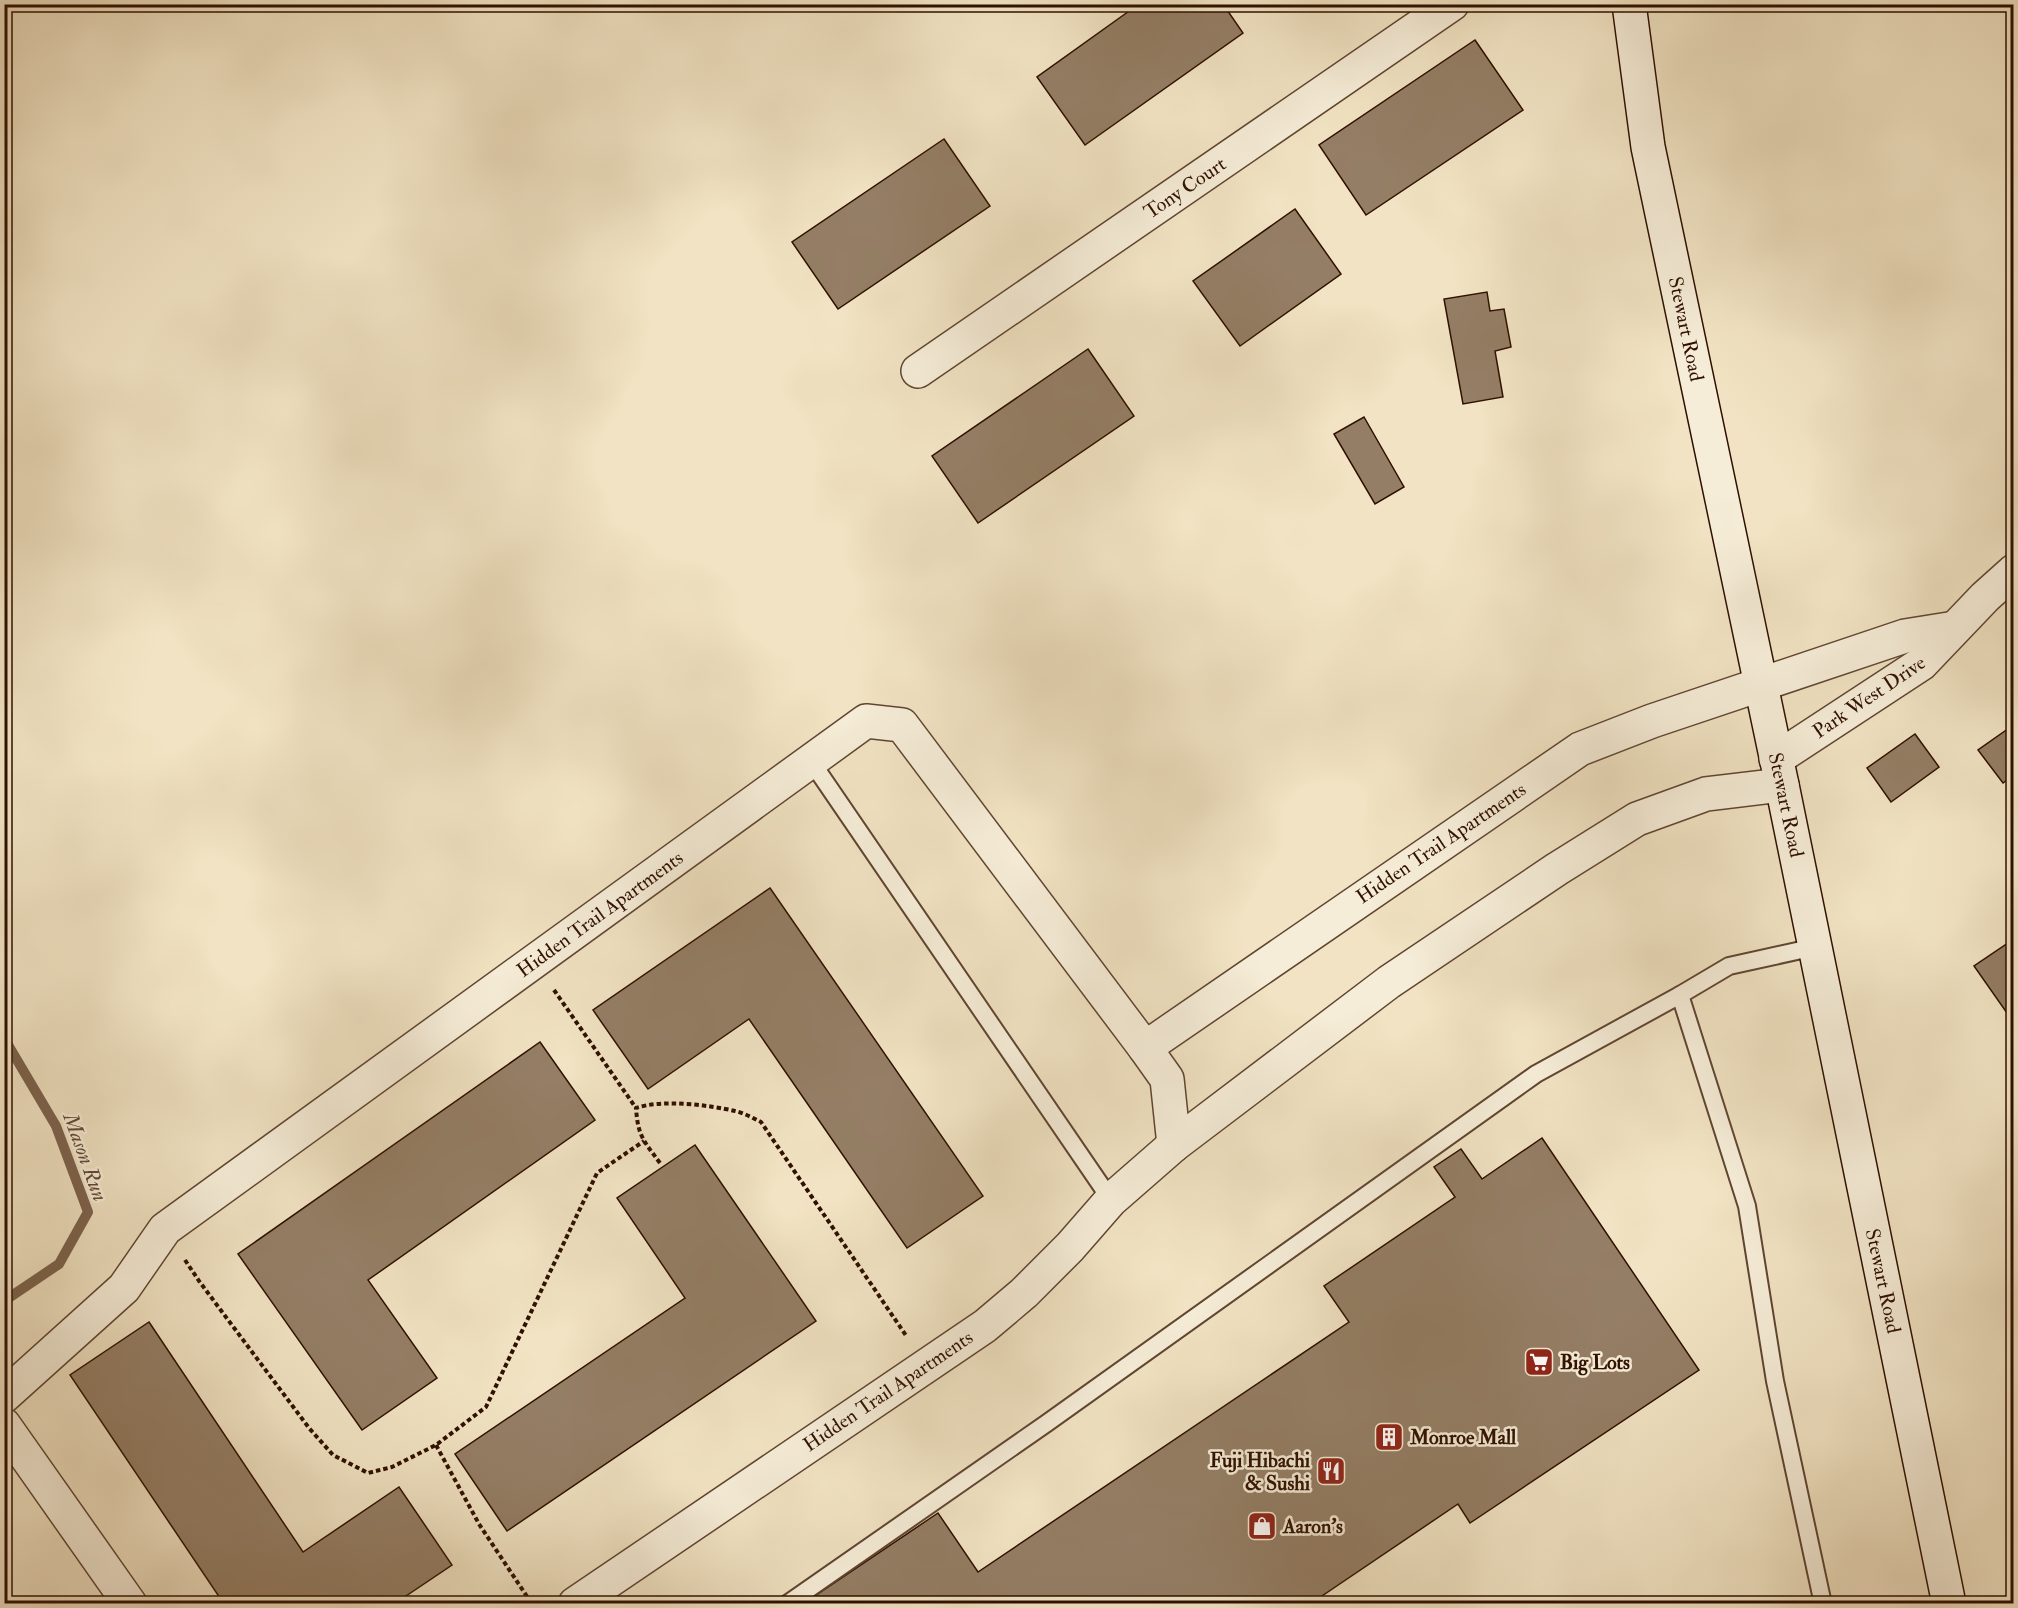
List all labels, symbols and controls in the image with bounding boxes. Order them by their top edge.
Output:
street label: Tony Court [1139,151,1231,225]
street label: Stewart Road [1663,274,1709,384]
street label: Park West Drive [1808,650,1930,744]
street label: Stewart Road [1763,750,1809,860]
street label: Hidden Trail Apartments [1351,777,1531,910]
street label: Hidden Trail Apartments [512,845,689,984]
water label: Mason Run [56,1107,113,1205]
street label: Stewart Road [1860,1226,1906,1336]
street label: Hidden Trail Apartments [798,1325,978,1458]
supermarket icon: Big Lots [1523,1346,1555,1378]
place label: Big Lots [1560,1350,1630,1376]
building icon: Monroe Mall [1373,1421,1405,1453]
place label: Monroe Mall [1409,1425,1517,1450]
place label: Fuji Hibachi & Sushi [1210,1448,1311,1496]
restaurant icon: Fuji Hibachi & Sushi [1315,1455,1347,1487]
shop icon: Aaron's [1246,1510,1278,1542]
place label: Aaron's [1282,1514,1343,1539]

